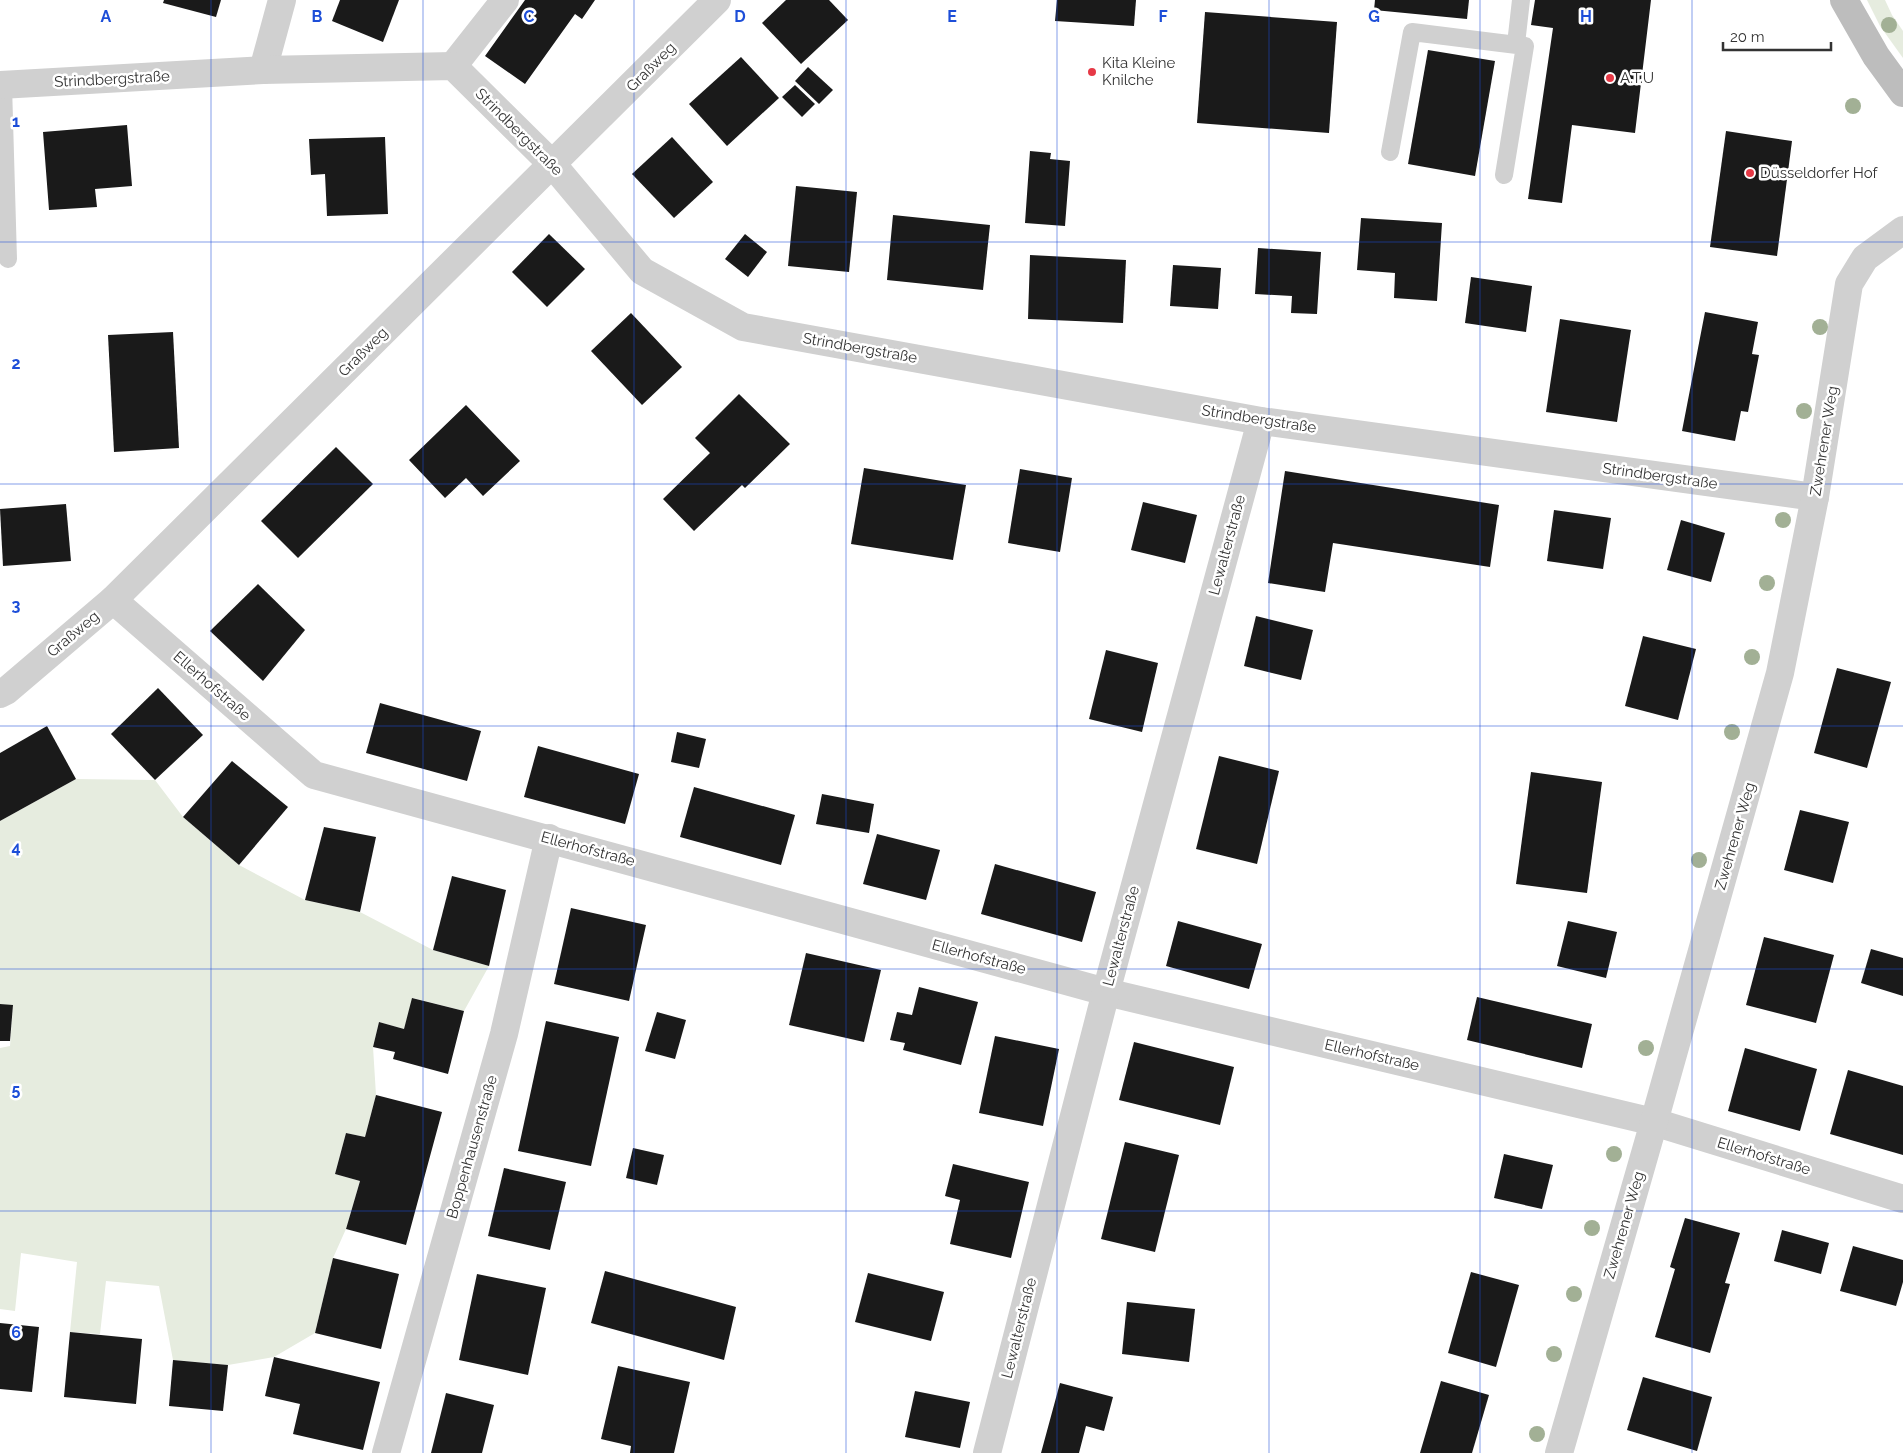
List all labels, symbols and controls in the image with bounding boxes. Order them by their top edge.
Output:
text: A [101,7,112,26]
text: B [312,7,323,26]
text: C [524,7,535,26]
text: D [734,7,746,26]
text: E [947,7,957,26]
text: F [1158,7,1168,26]
text: G [1368,7,1380,26]
text: H [1580,7,1592,26]
scale bar [1723,20,1830,52]
text: 20 m [1730,28,1765,46]
street label: Graßweg [623,39,679,95]
place label: Kita Kleine Knilche [1102,54,1175,89]
marker: Kita Kleine Knilche [1086,66,1098,78]
street label: Strindbergstraße [54,67,170,91]
place label: A.T.U [1620,69,1654,87]
marker: A.T.U [1604,72,1616,84]
street label: Strindbergstraße [472,85,566,179]
text: 1 [12,112,20,131]
place label: Düsseldorfer Hof [1760,164,1879,182]
marker: Düsseldorfer Hof [1744,167,1756,179]
street label: Graßweg [335,324,391,380]
street label: Strindbergstraße [801,329,919,367]
text: 2 [11,354,21,373]
street label: Zwehrener Weg [1806,385,1842,497]
street label: Strindbergstraße [1200,401,1318,437]
street label: Strindbergstraße [1601,459,1719,493]
street label: Lewalterstraße [1205,493,1249,597]
text: 3 [12,596,21,615]
street label: Graßweg [43,607,103,661]
street label: Ellerhofstraße [170,648,255,725]
street label: Zwehrener Weg [1711,780,1759,892]
street label: Ellerhofstraße [539,828,637,870]
text: 4 [11,838,21,857]
street label: Lewalterstraße [1099,884,1143,988]
street label: Ellerhofstraße [930,936,1028,978]
street label: Ellerhofstraße [1323,1035,1421,1075]
street label: Boppenhausenstraße [443,1073,501,1221]
text: 5 [12,1080,21,1099]
street label: Ellerhofstraße [1715,1133,1813,1179]
street label: Zwehrener Weg [1600,1169,1648,1281]
street label: Lewalterstraße [998,1276,1040,1380]
text: 6 [11,1323,21,1342]

